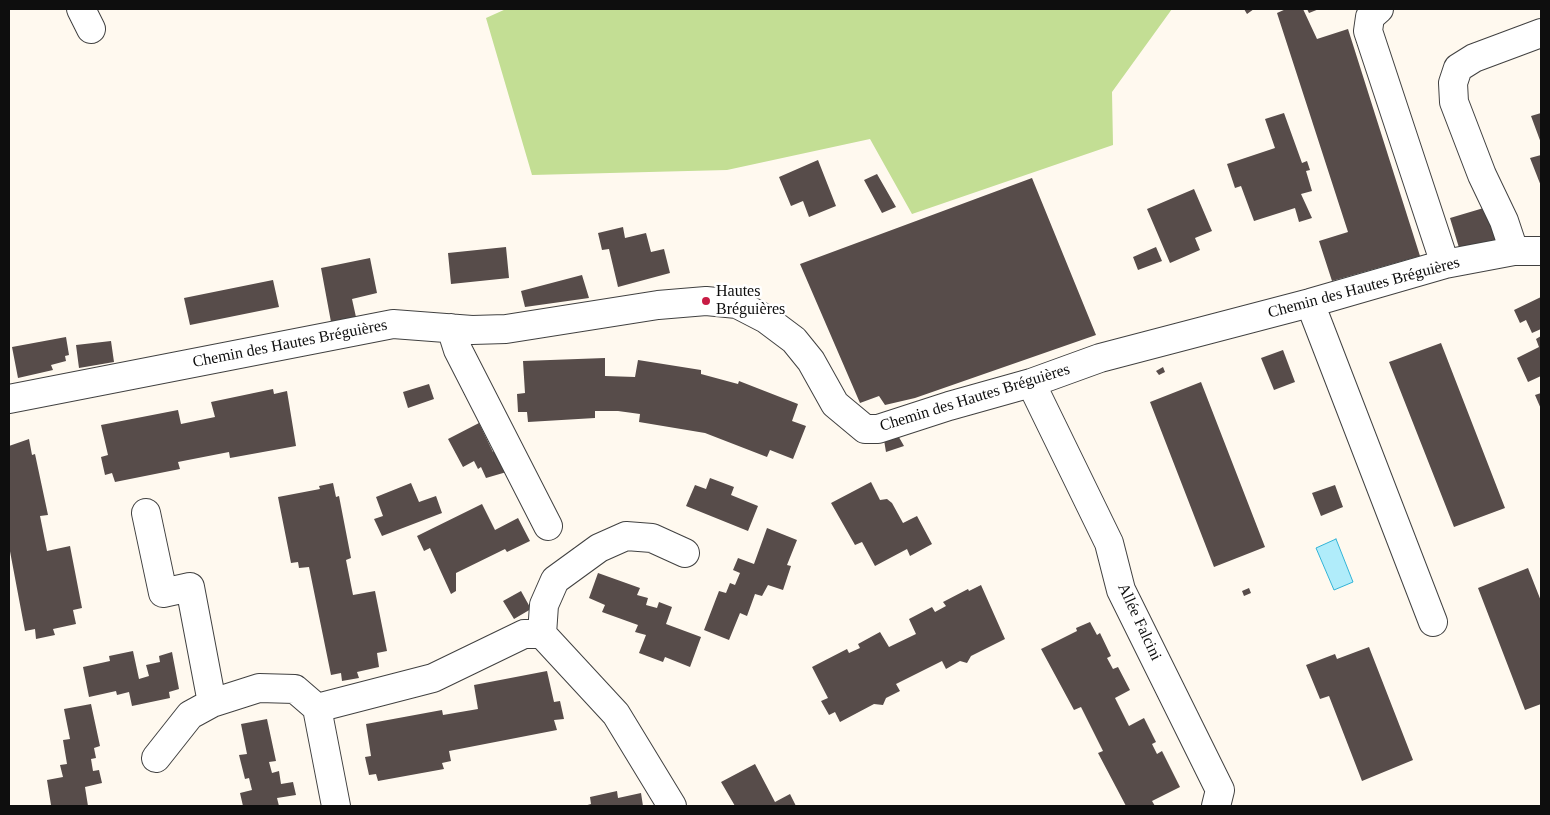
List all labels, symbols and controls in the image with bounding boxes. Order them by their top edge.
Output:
street label: Chemin des Hautes Bréguières [1266,253,1462,323]
place label: Hautes Bréguières [716,282,785,320]
marker: Hautes Bréguières [700,295,712,307]
street label: Chemin des Hautes Bréguières [191,316,389,372]
street label: Chemin des Hautes Bréguières [878,360,1072,436]
street label: Allée Falcini [1113,580,1165,664]

